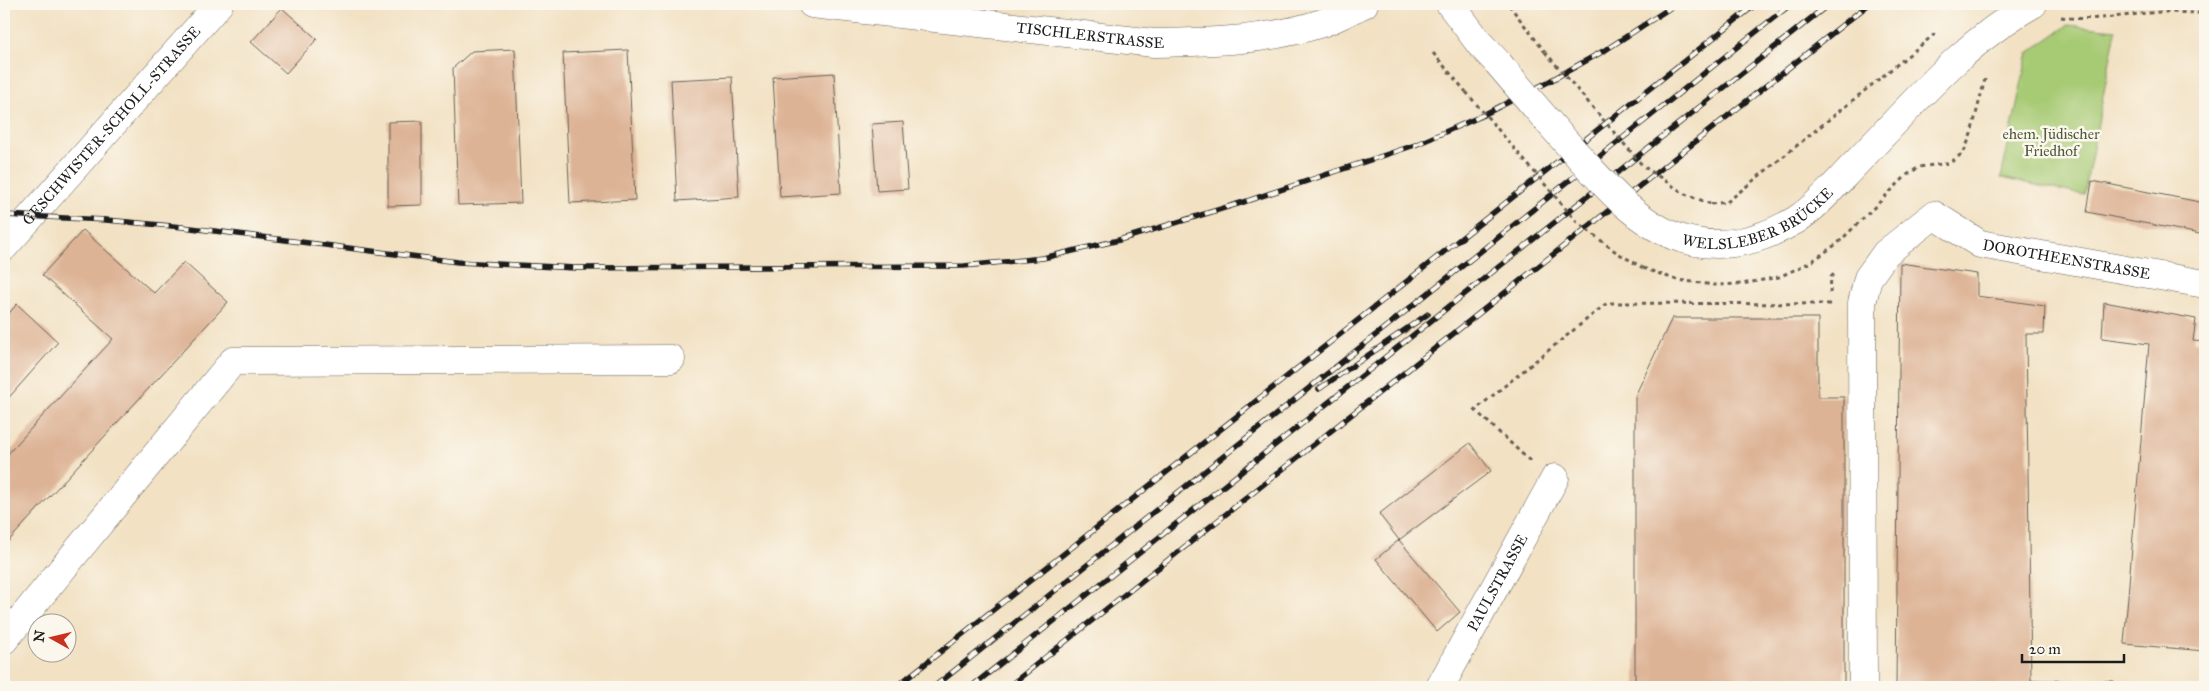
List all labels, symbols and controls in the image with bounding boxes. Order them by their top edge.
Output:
street label: TISCHLERSTRASSE [1015,18,1165,52]
street label: GESCHWISTER-SCHOLL-STRASSE [19,22,204,229]
park label: ehem. Jüdischer Friedhof [2002,125,2100,160]
street label: WELSLEBER BRÜCKE [1680,184,1837,253]
street label: DOROTHEENSTRASSE [1981,236,2152,283]
street label: PAULSTRASSE [1463,531,1531,635]
north arrow [28,614,78,664]
text: N [30,629,49,643]
scale bar [2022,631,2124,663]
text: 20 m [2029,640,2061,658]

